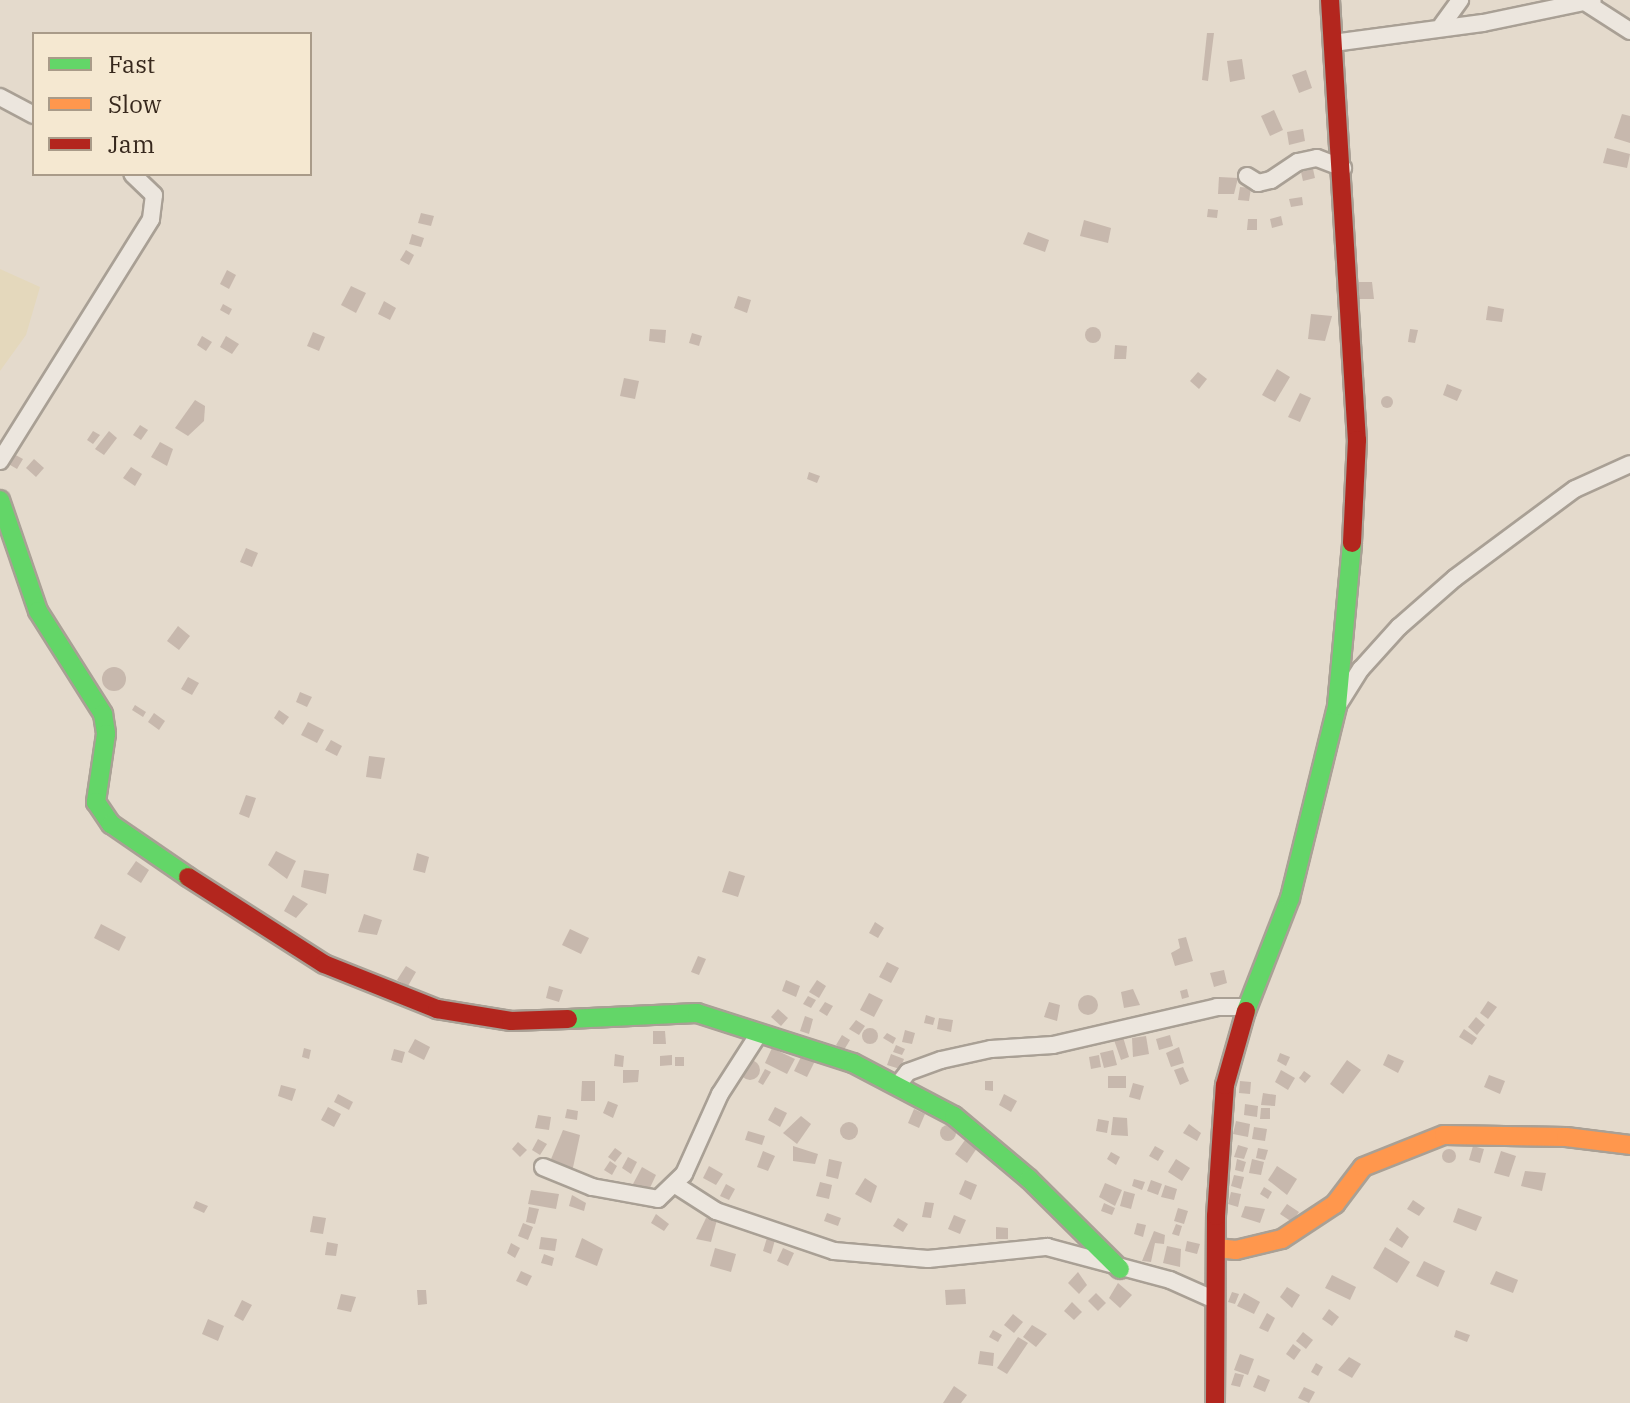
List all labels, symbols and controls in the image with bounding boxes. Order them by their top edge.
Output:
legend [32,32,312,176]
text: Fast [108,48,155,80]
text: Slow [108,88,161,120]
text: Jam [108,128,155,160]

